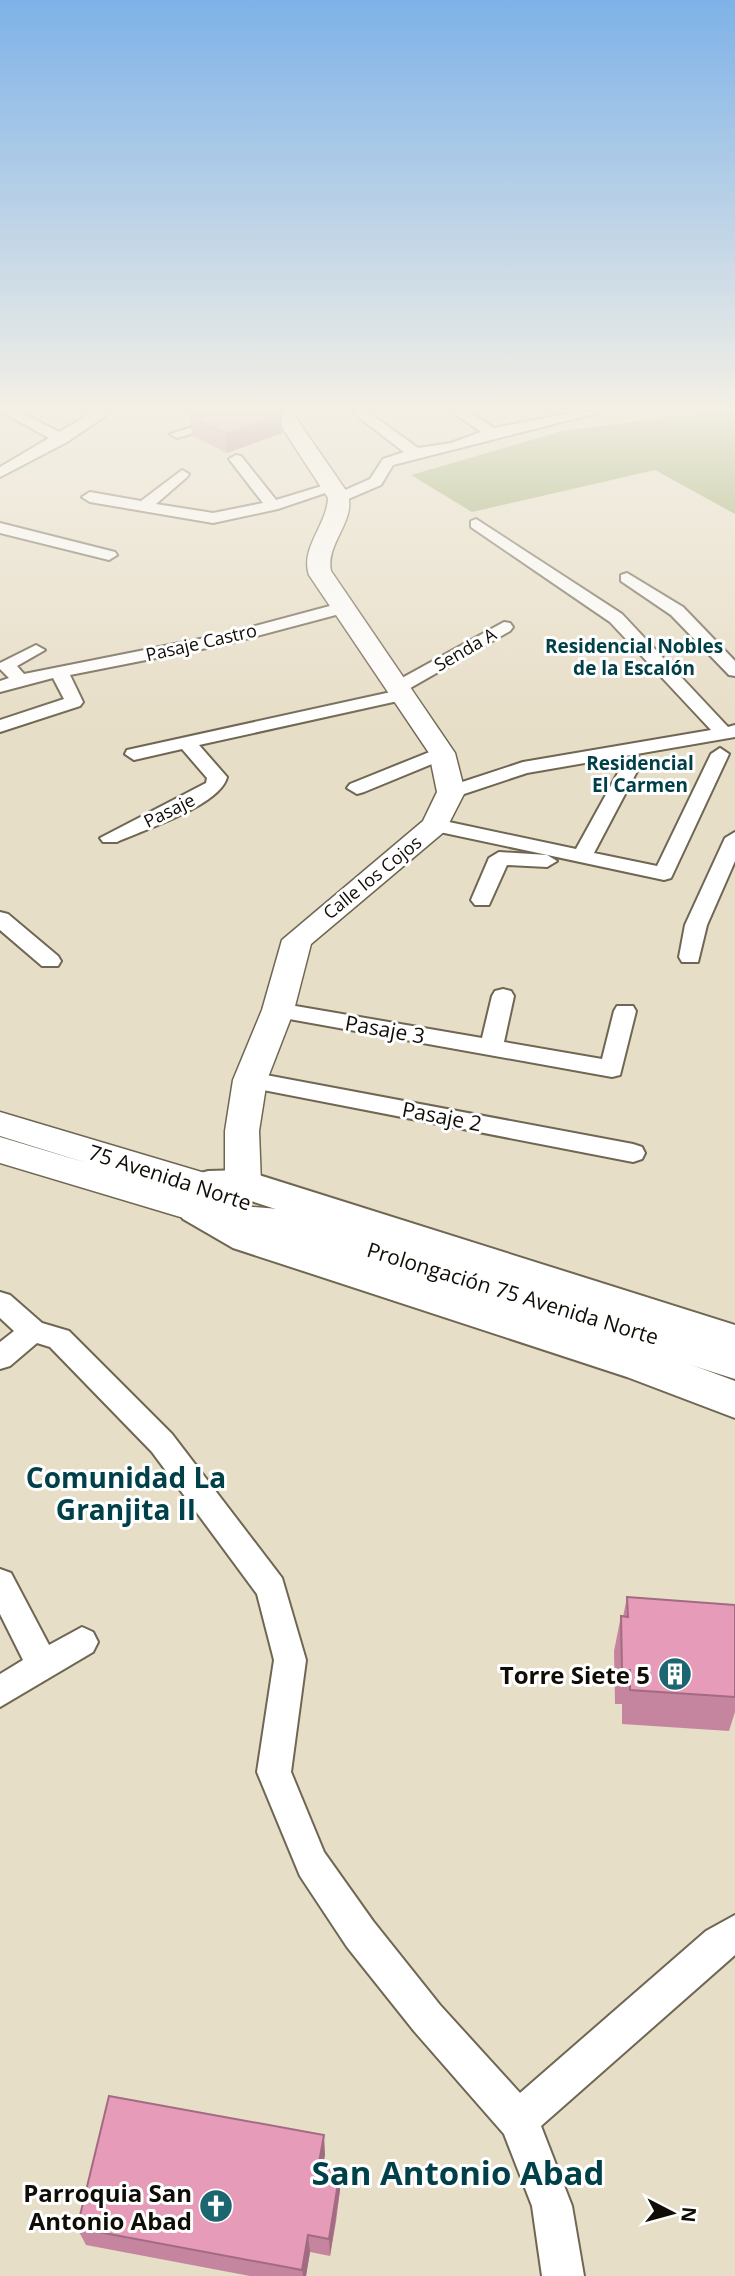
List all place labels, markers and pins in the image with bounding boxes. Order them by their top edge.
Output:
building icon: Torre Siete 5 [656,1655,694,1693]
place label: Torre Siete 5 [500,1658,650,1691]
place label: Parroquia San Antonio Abad [23,2176,192,2237]
church icon: Parroquia San Antonio Abad [197,2187,235,2225]

